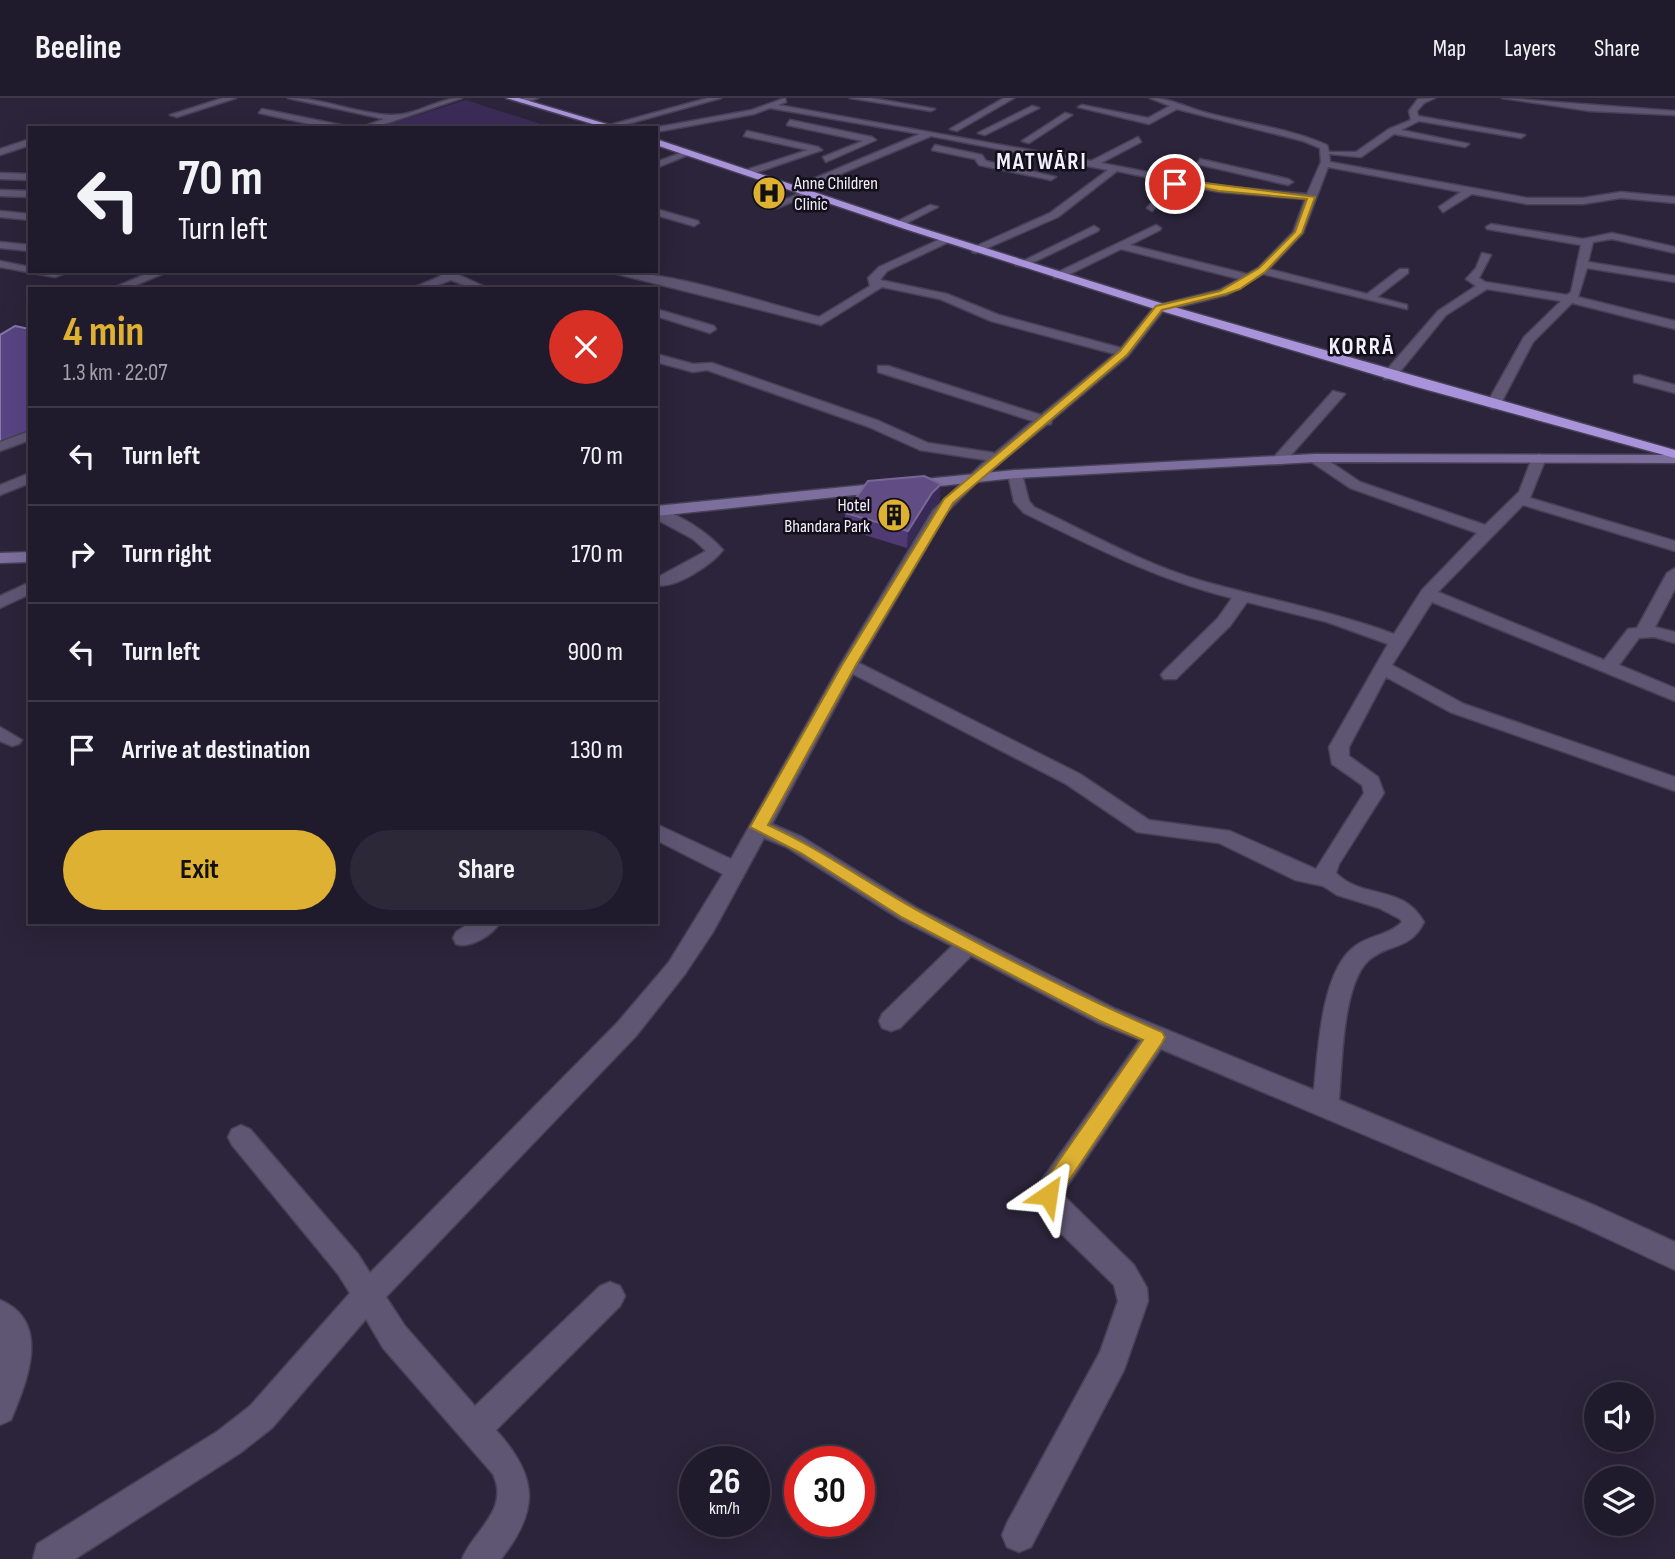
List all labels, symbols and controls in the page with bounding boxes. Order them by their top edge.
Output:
text: Beeline [35,28,122,68]
text: Map [1433,34,1466,63]
text: Layers [1504,34,1556,63]
text: Share [1594,34,1640,63]
district label: MATWĀRI [996,148,1088,176]
text: 70 m [178,150,263,209]
icon: left [63,154,154,245]
pin [1145,154,1205,214]
icon: arrive [1156,165,1194,203]
place label: Anne Children Clinic [793,173,878,215]
hospital icon: Anne Children Clinic [750,174,788,212]
text: Turn left [178,210,268,249]
text: 4 min [63,307,144,358]
button: close [549,310,623,384]
district label: KORRĀ [1329,333,1395,361]
text: 1.3 km · 22:07 [63,359,168,387]
icon: left [63,437,101,475]
text: Turn left [122,441,200,472]
text: 70 m [580,441,623,472]
place label: Hotel Bhandara Park [784,495,870,537]
building icon: Hotel Bhandara Park [875,496,913,534]
icon: right [63,535,101,573]
text: Turn right [122,539,211,570]
text: 170 m [571,539,623,570]
icon: left [63,633,101,671]
text: Turn left [122,637,200,668]
text: 900 m [567,637,623,668]
icon: arrive [63,731,101,769]
text: Arrive at destination [122,735,310,766]
text: 130 m [571,735,623,766]
button: Exit [63,830,336,910]
button: Share [350,830,623,910]
position arrow [1011,1158,1085,1232]
map controls [1584,1382,1654,1536]
button: sound [1584,1382,1654,1452]
speed limit sign: 30 [784,1446,875,1537]
text: 26 [709,1461,740,1504]
button: layers [1584,1466,1654,1536]
text: km/h [709,1498,740,1519]

